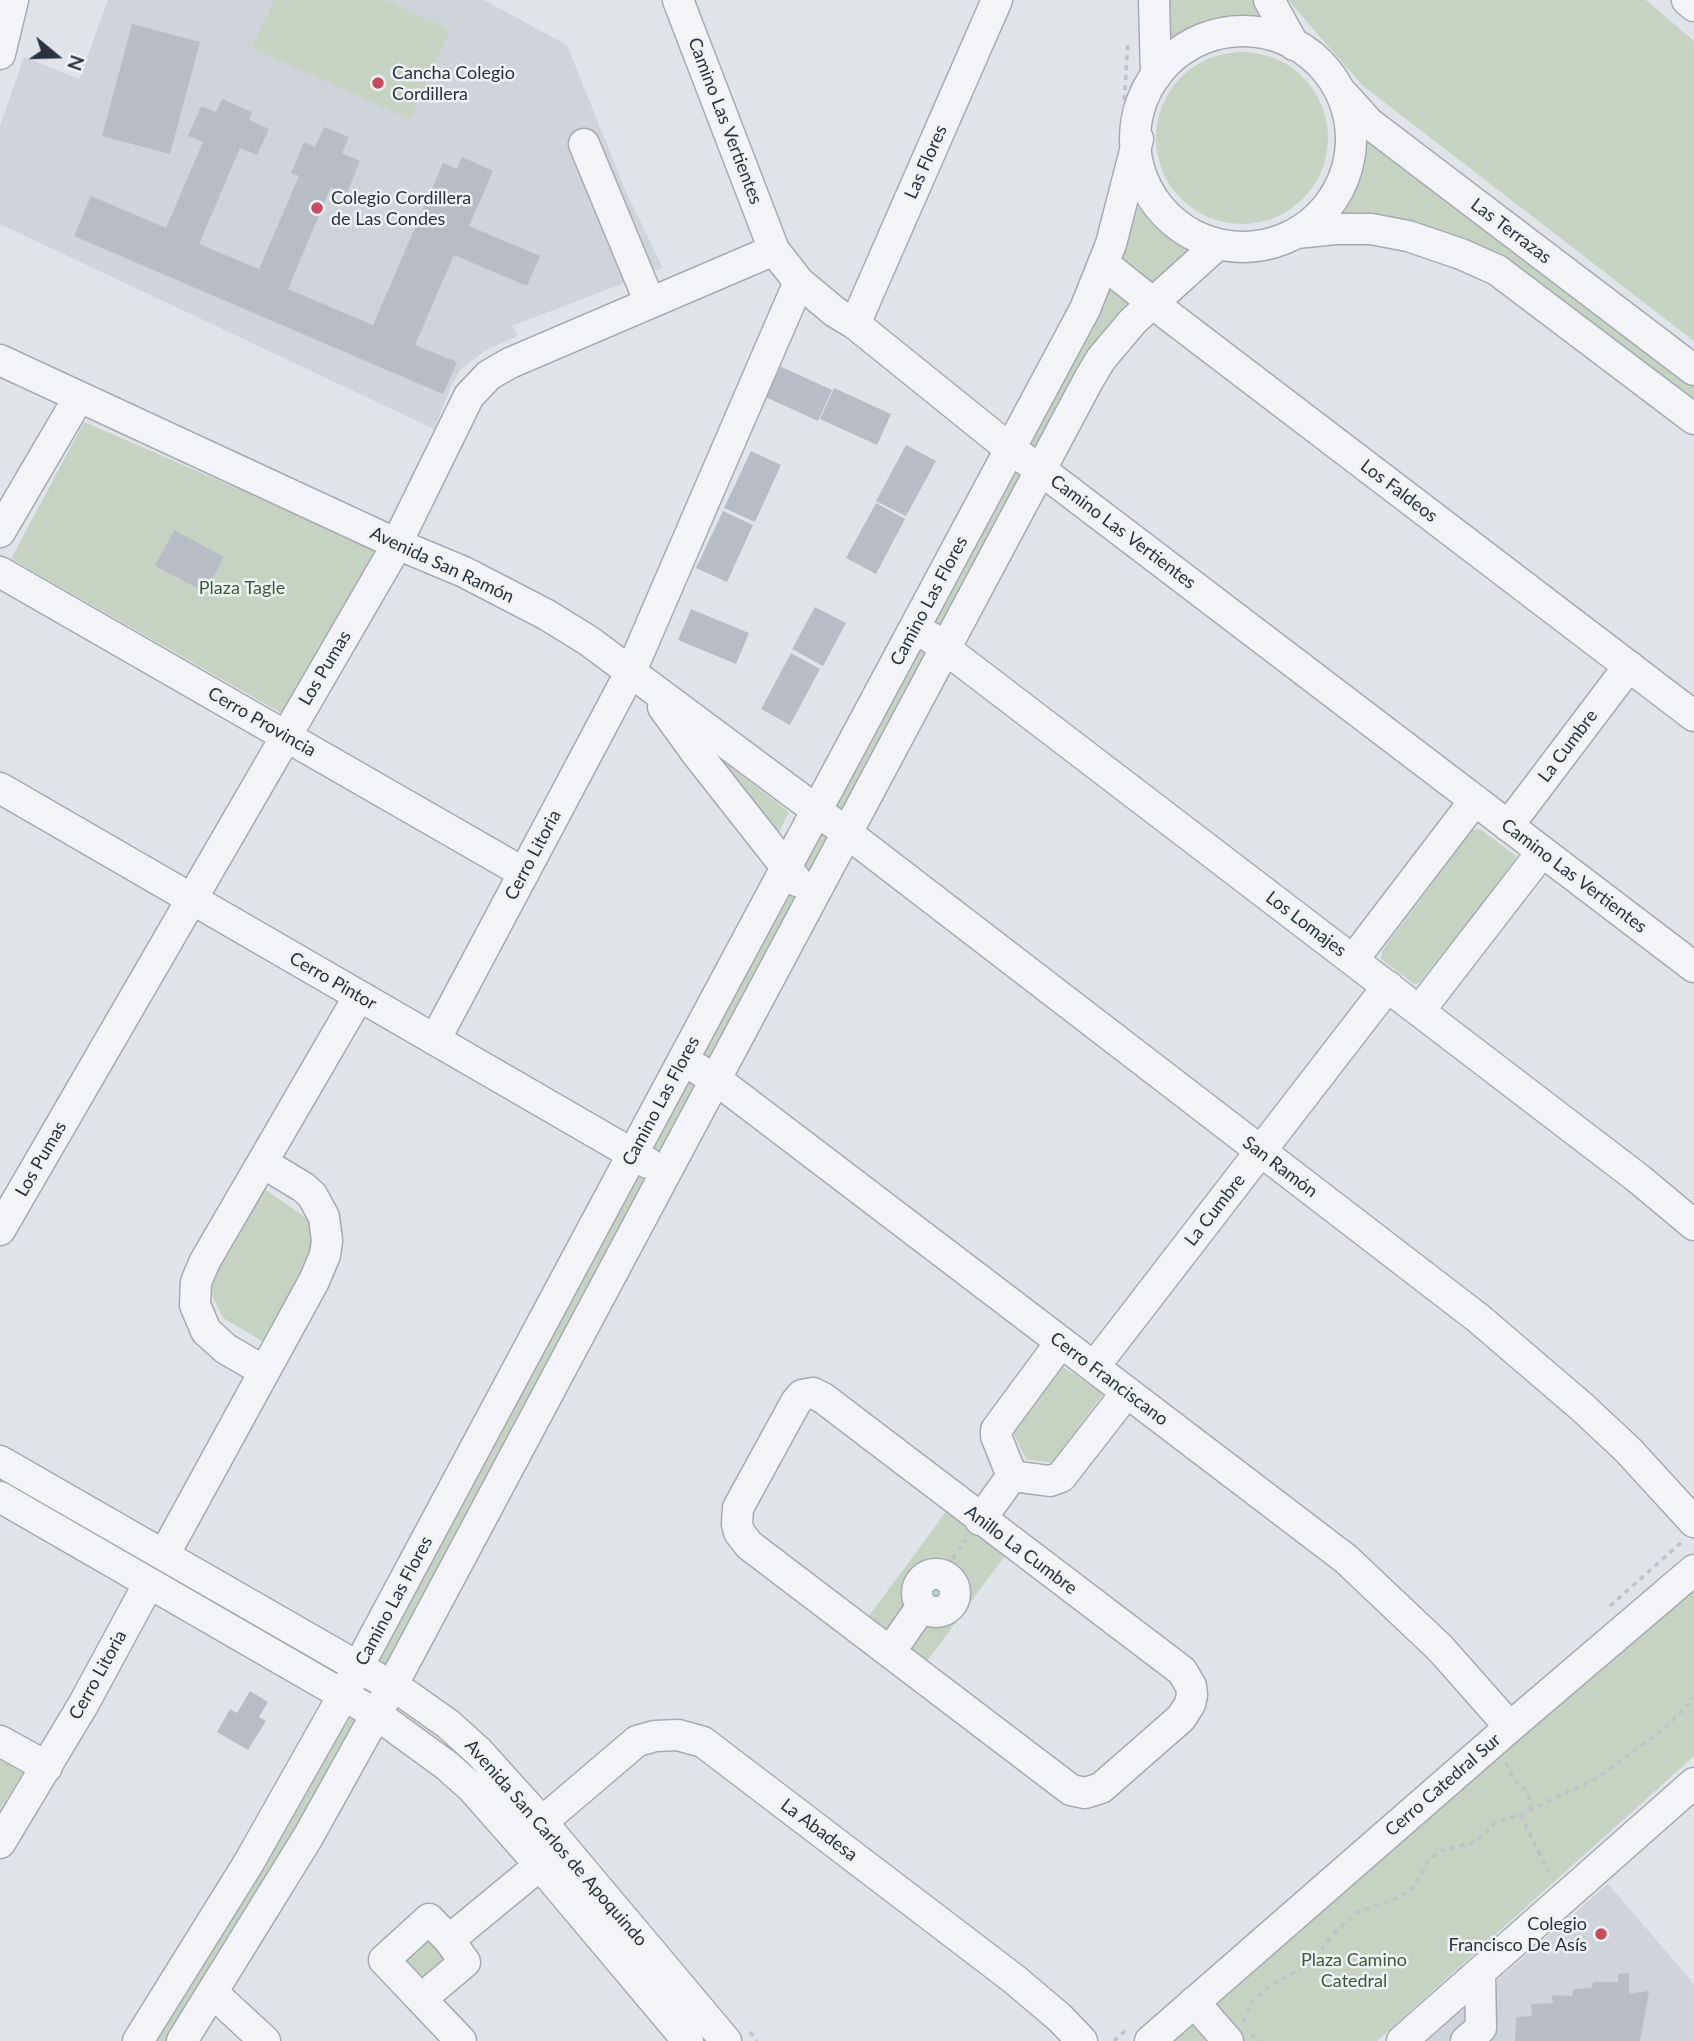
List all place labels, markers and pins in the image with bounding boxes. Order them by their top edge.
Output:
place label: Cancha Colegio Cordillera [392,62,515,104]
marker: Cancha Colegio Cordillera [370,75,386,91]
place label: Colegio Cordillera de Las Condes [331,187,471,230]
marker: Colegio Cordillera de Las Condes [309,200,325,216]
place label: Colegio Francisco De Asís [1448,1913,1587,1955]
marker: Colegio Francisco De Asís [1593,1926,1609,1942]

